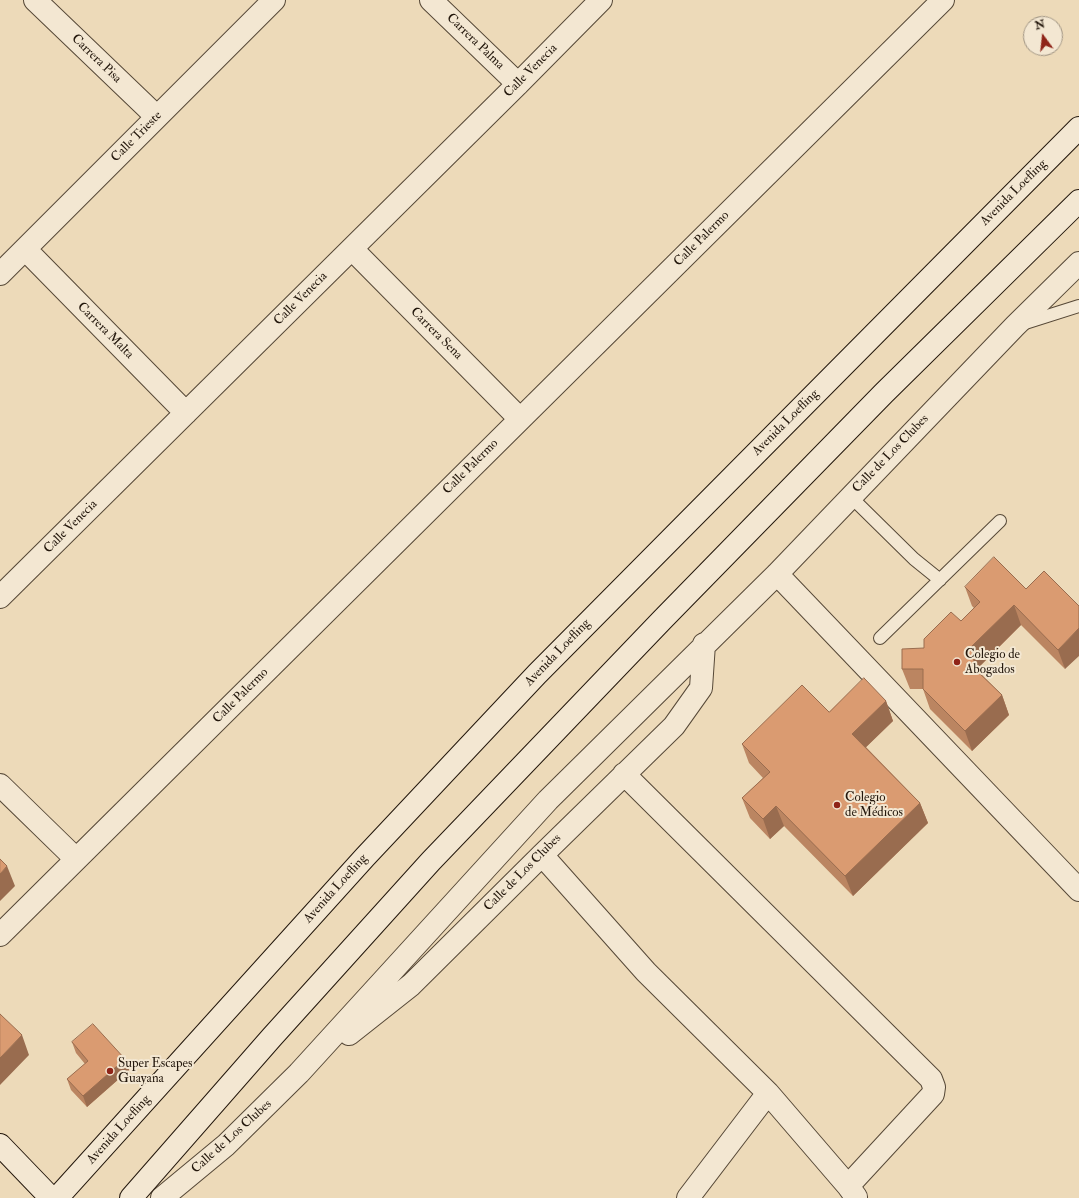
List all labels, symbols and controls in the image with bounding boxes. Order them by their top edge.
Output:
street label: Carrera Palma [443,11,507,73]
north arrow [1023,16,1063,56]
text: N [1034,17,1046,32]
street label: Carrera Pisa [68,31,124,87]
street label: Calle Venecia [501,41,561,101]
street label: Calle Trieste [108,108,166,166]
street label: Avenida Loefling [977,156,1051,230]
street label: Calle Palermo [671,208,733,270]
street label: Calle Venecia [271,269,331,329]
street label: Carrera Malta [74,300,136,362]
street label: Carrera Sena [407,305,465,363]
street label: Avenida Loefling [749,386,823,460]
street label: Calle de Los Clubes [850,412,932,496]
street label: Calle Palermo [440,436,502,498]
street label: Calle Venecia [41,497,101,557]
street label: Avenida Loefling [522,616,594,690]
place label: Colegio de Abogados [965,647,1020,678]
marker: Colegio de Abogados [952,657,962,667]
street label: Calle Palermo [210,665,272,727]
place label: Colegio de Médicos [845,790,903,821]
marker: Colegio de Médicos [832,800,842,810]
street label: Calle de Los Clubes [481,831,565,915]
street label: Avenida Loefling [301,851,371,927]
place label: Super Escapes Guayana [118,1056,192,1087]
marker: Super Escapes Guayana [105,1066,115,1076]
street label: Avenida Loefling [84,1092,154,1168]
street label: Calle de Los Clubes [189,1097,275,1177]

